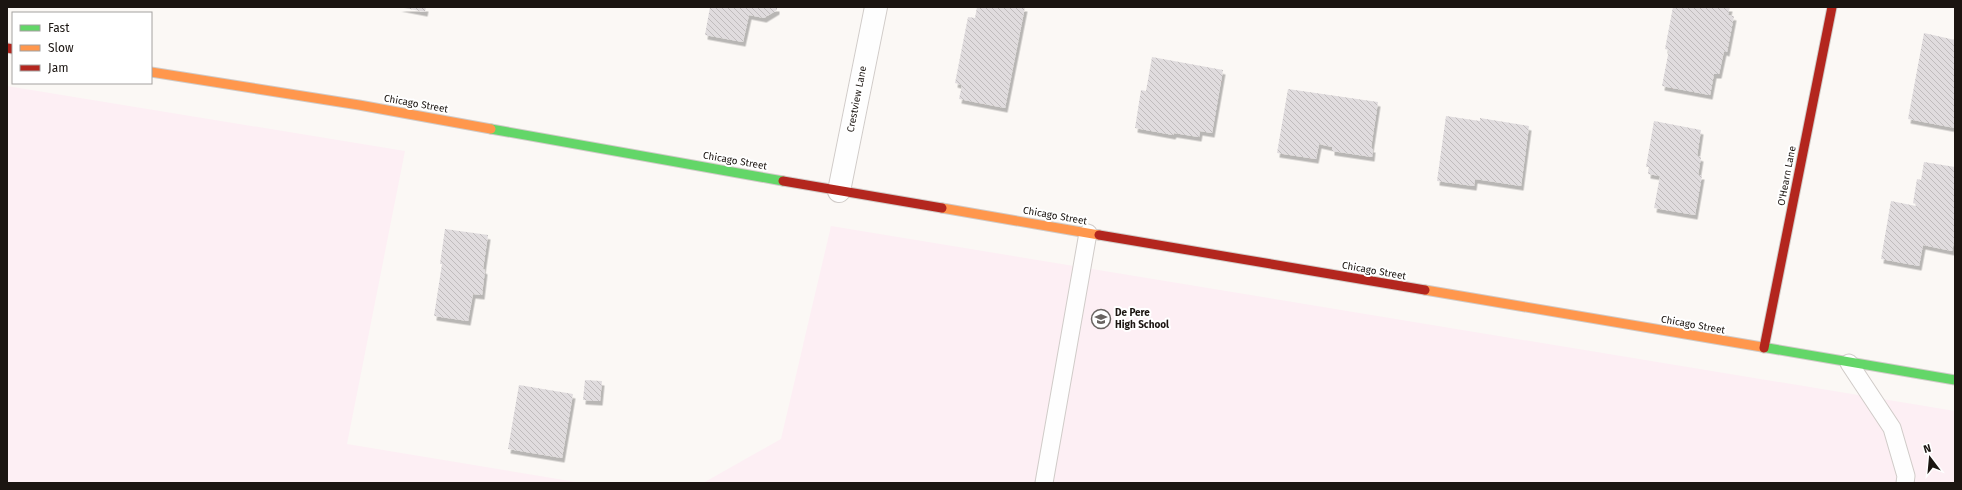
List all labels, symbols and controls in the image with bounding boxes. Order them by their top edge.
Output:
legend [12,12,152,84]
text: Fast [48,21,70,35]
text: Slow [48,41,74,55]
text: Jam [48,61,68,75]
street label: Crestview Lane [845,65,869,133]
street label: Chicago Street [383,92,449,116]
street label: O'Hearn Lane [1775,145,1799,207]
street label: Chicago Street [702,149,768,173]
street label: Chicago Street [1022,204,1088,228]
street label: Chicago Street [1341,259,1407,283]
place label: De Pere High School [1115,307,1169,331]
school or university icon: De Pere High School [1090,308,1112,330]
street label: Chicago Street [1660,313,1726,337]
north arrow [1910,438,1950,478]
text: N [1922,442,1933,456]

